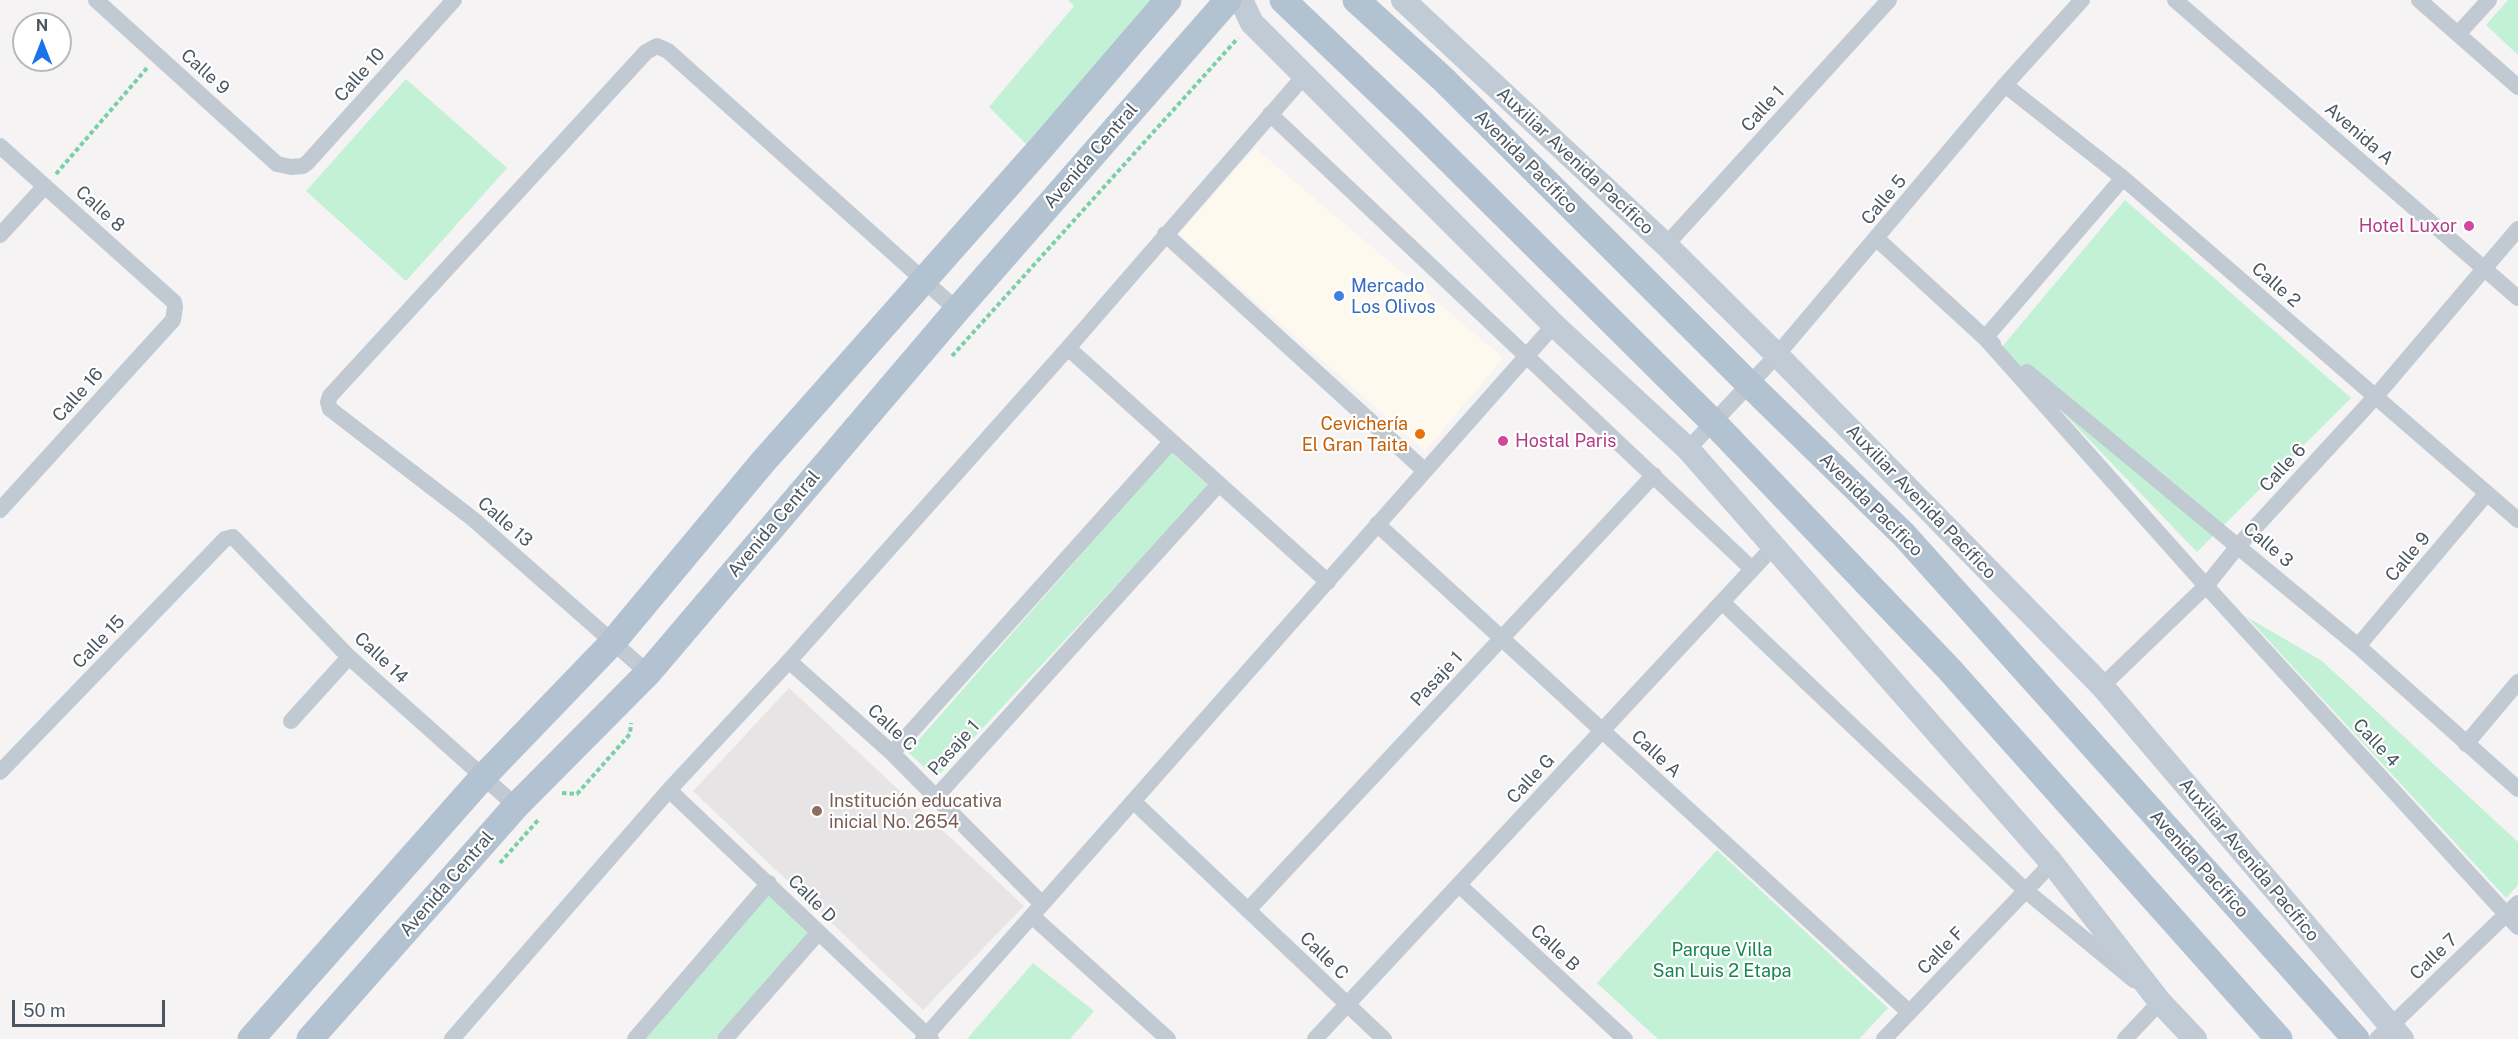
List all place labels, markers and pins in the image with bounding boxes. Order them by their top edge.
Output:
place label: Hotel Luxor [2359,215,2457,237]
marker: Hotel Luxor [2462,219,2476,233]
place label: Mercado Los Olivos [1351,275,1436,318]
marker: Mercado Los Olivos [1332,289,1346,303]
place label: Cevichería El Gran Taita [1302,413,1408,456]
marker: Cevichería El Gran Taita [1413,427,1427,441]
place label: Hostal Paris [1515,430,1616,452]
marker: Hostal Paris [1496,434,1510,448]
place label: Institución educativa inicial No. 2654 [829,790,1002,832]
marker: Institución educativa inicial No. 2654 [810,804,824,818]

